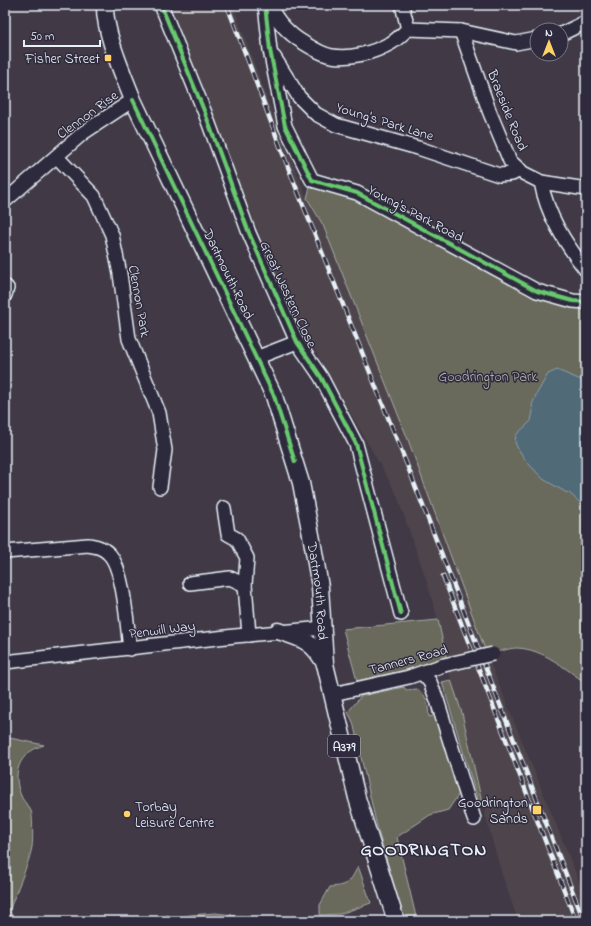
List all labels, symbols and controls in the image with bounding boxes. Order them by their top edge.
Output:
scale bar [24,22,100,48]
north arrow [529,22,569,62]
text: N [545,25,553,41]
text: 50 m [30,28,54,46]
place label: Fisher Street [24,49,100,70]
marker: Fisher Street [103,53,113,63]
street label: Braeside Road [481,66,532,154]
street label: Clennon Rise [53,85,124,145]
street label: Young's Park Lane [333,98,437,148]
street label: Young's Park Road [363,180,467,249]
street label: Dartmouth Road [196,225,259,324]
street label: Great Western Close [254,238,322,352]
street label: Clennon Park [122,263,155,340]
park label: Goodrington Park [439,367,538,389]
street label: Dartmouth Road [300,540,332,641]
street label: Penwill Way [128,616,197,646]
street label: Tanners Road [367,640,450,681]
road number: A379 [328,735,360,757]
place label: Goodrington Sands [458,793,528,830]
place label: Torbay Leisure Centre [135,797,215,834]
marker: Goodrington Sands [531,804,543,816]
marker: Torbay Leisure Centre [122,809,132,819]
district label: GOODRINGTON [361,838,487,864]

